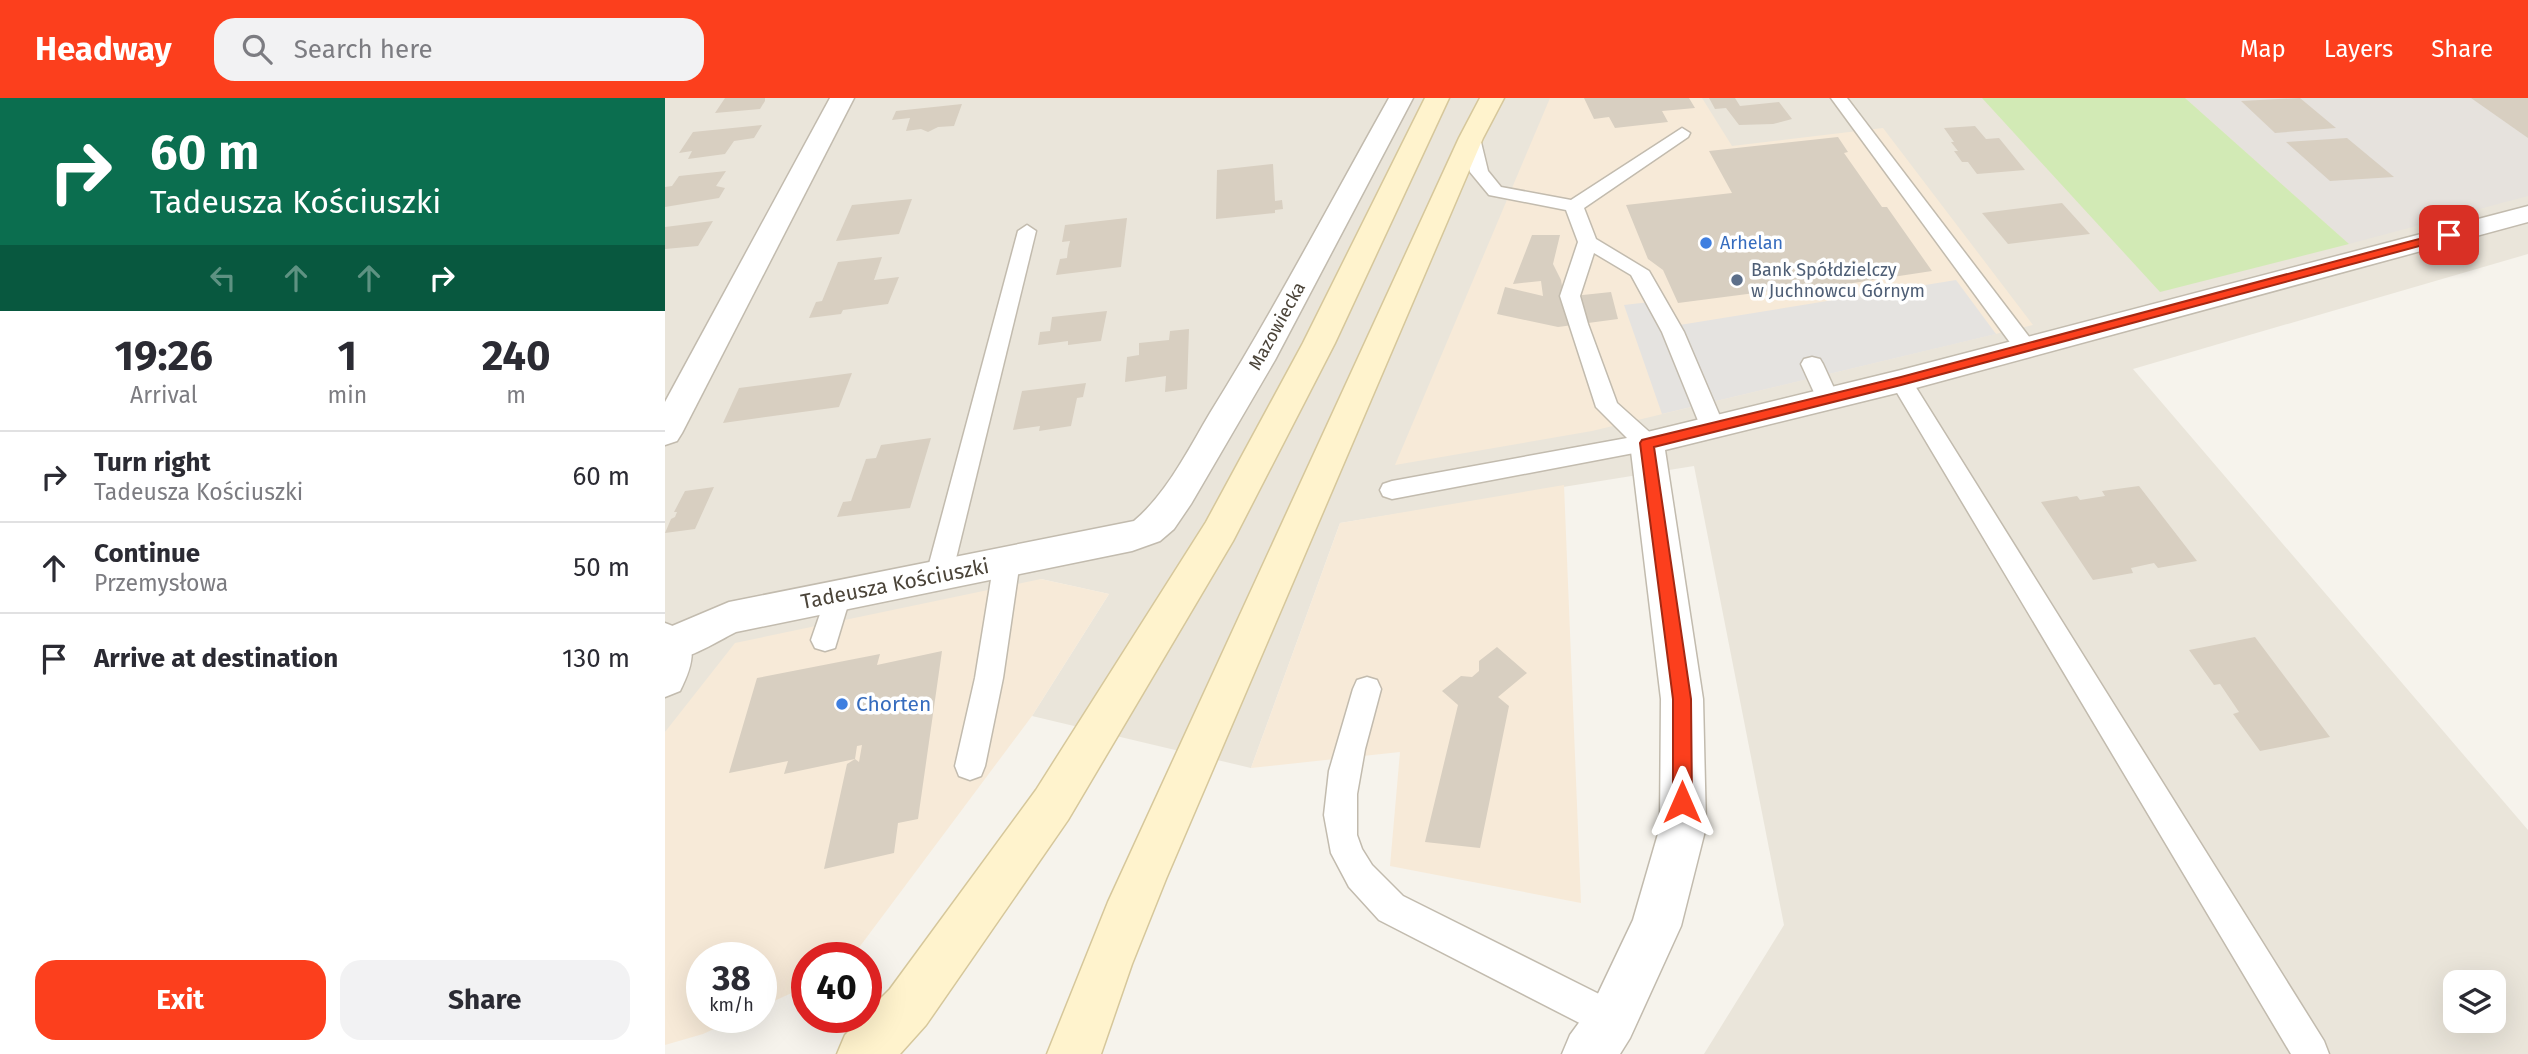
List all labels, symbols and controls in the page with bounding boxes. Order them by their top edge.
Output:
search box [214,18,704,81]
text: Headway [35,29,172,69]
icon: search [238,30,276,68]
text: Search here [294,34,433,65]
text: Map [2240,35,2286,63]
text: Layers [2324,35,2393,63]
text: Share [2431,35,2493,63]
text: 60 m [150,123,259,182]
icon: right [35,126,126,217]
text: Tadeusza Kościuszki [150,183,441,221]
pin [2419,205,2479,265]
icon: arrive [2430,216,2468,254]
place label: Arhelan [1720,232,1783,254]
marker: Arhelan [1698,235,1714,251]
icon: left [204,259,242,297]
icon: ahead [277,259,315,297]
icon: ahead [350,259,388,297]
icon: right [423,259,461,297]
place label: Bank Spółdzielczy w Juchnowcu Górnym [1751,259,1925,302]
marker: Bank Spółdzielczy w Juchnowcu Górnym [1729,272,1745,288]
street label: Mazowiecka [1244,278,1310,374]
text: 19:26 [115,331,213,381]
text: 1 [338,331,357,381]
text: 240 [482,331,550,381]
text: Arrival [130,381,197,409]
text: min [328,381,367,409]
text: m [506,381,526,409]
text: Turn right [94,447,211,478]
icon: right [35,458,73,496]
text: 60 m [572,461,630,492]
text: Tadeusza Kościuszki [94,478,303,506]
text: Continue [94,538,200,569]
icon: ahead [35,549,73,587]
text: 50 m [573,552,630,583]
street label: Tadeusza Kościuszki [799,553,991,615]
text: Przemysłowa [94,569,228,597]
icon: arrive [35,640,73,678]
text: Arrive at destination [94,643,338,674]
text: 130 m [562,643,630,674]
place label: Chorten [856,691,931,717]
marker: Chorten [834,696,850,712]
position arrow [1645,765,1719,839]
speed limit sign: 40 [791,942,882,1033]
text: 38 [712,957,751,999]
button: Exit [35,960,326,1040]
button: Share [340,960,630,1040]
map controls [2443,970,2506,1033]
button: layers [2443,970,2506,1033]
text: km/h [709,994,754,1016]

